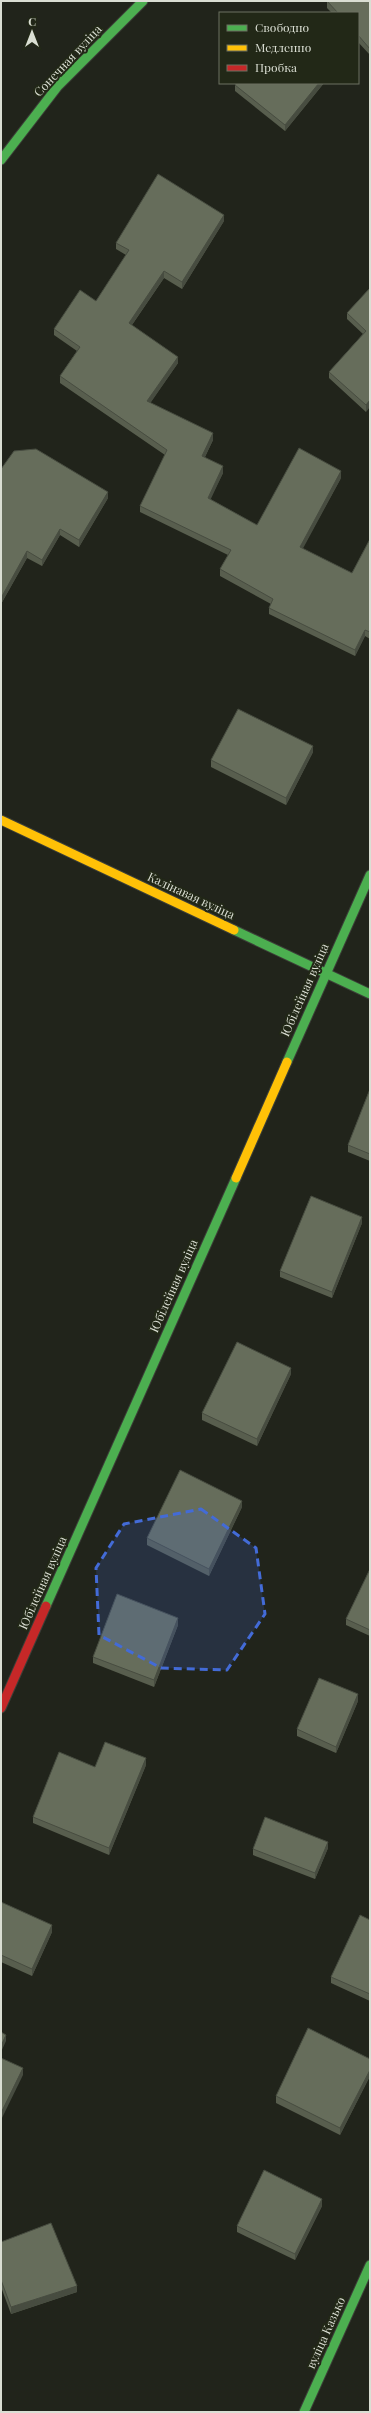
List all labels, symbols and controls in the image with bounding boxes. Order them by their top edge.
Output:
north arrow [12,12,52,52]
legend [219,12,359,84]
text: Свободно [255,19,310,35]
street label: Сонечная вуліца [31,22,105,100]
text: Медленно [255,39,312,55]
text: Пробка [255,59,297,75]
street label: Калінавая вуліца [145,868,238,922]
street label: Юбілейная вуліца [276,941,332,1039]
street label: Юбілейная вуліца [145,1237,201,1335]
street label: Юбілейная вуліца [14,1534,70,1632]
street label: вуліца Казько [302,2294,348,2371]

